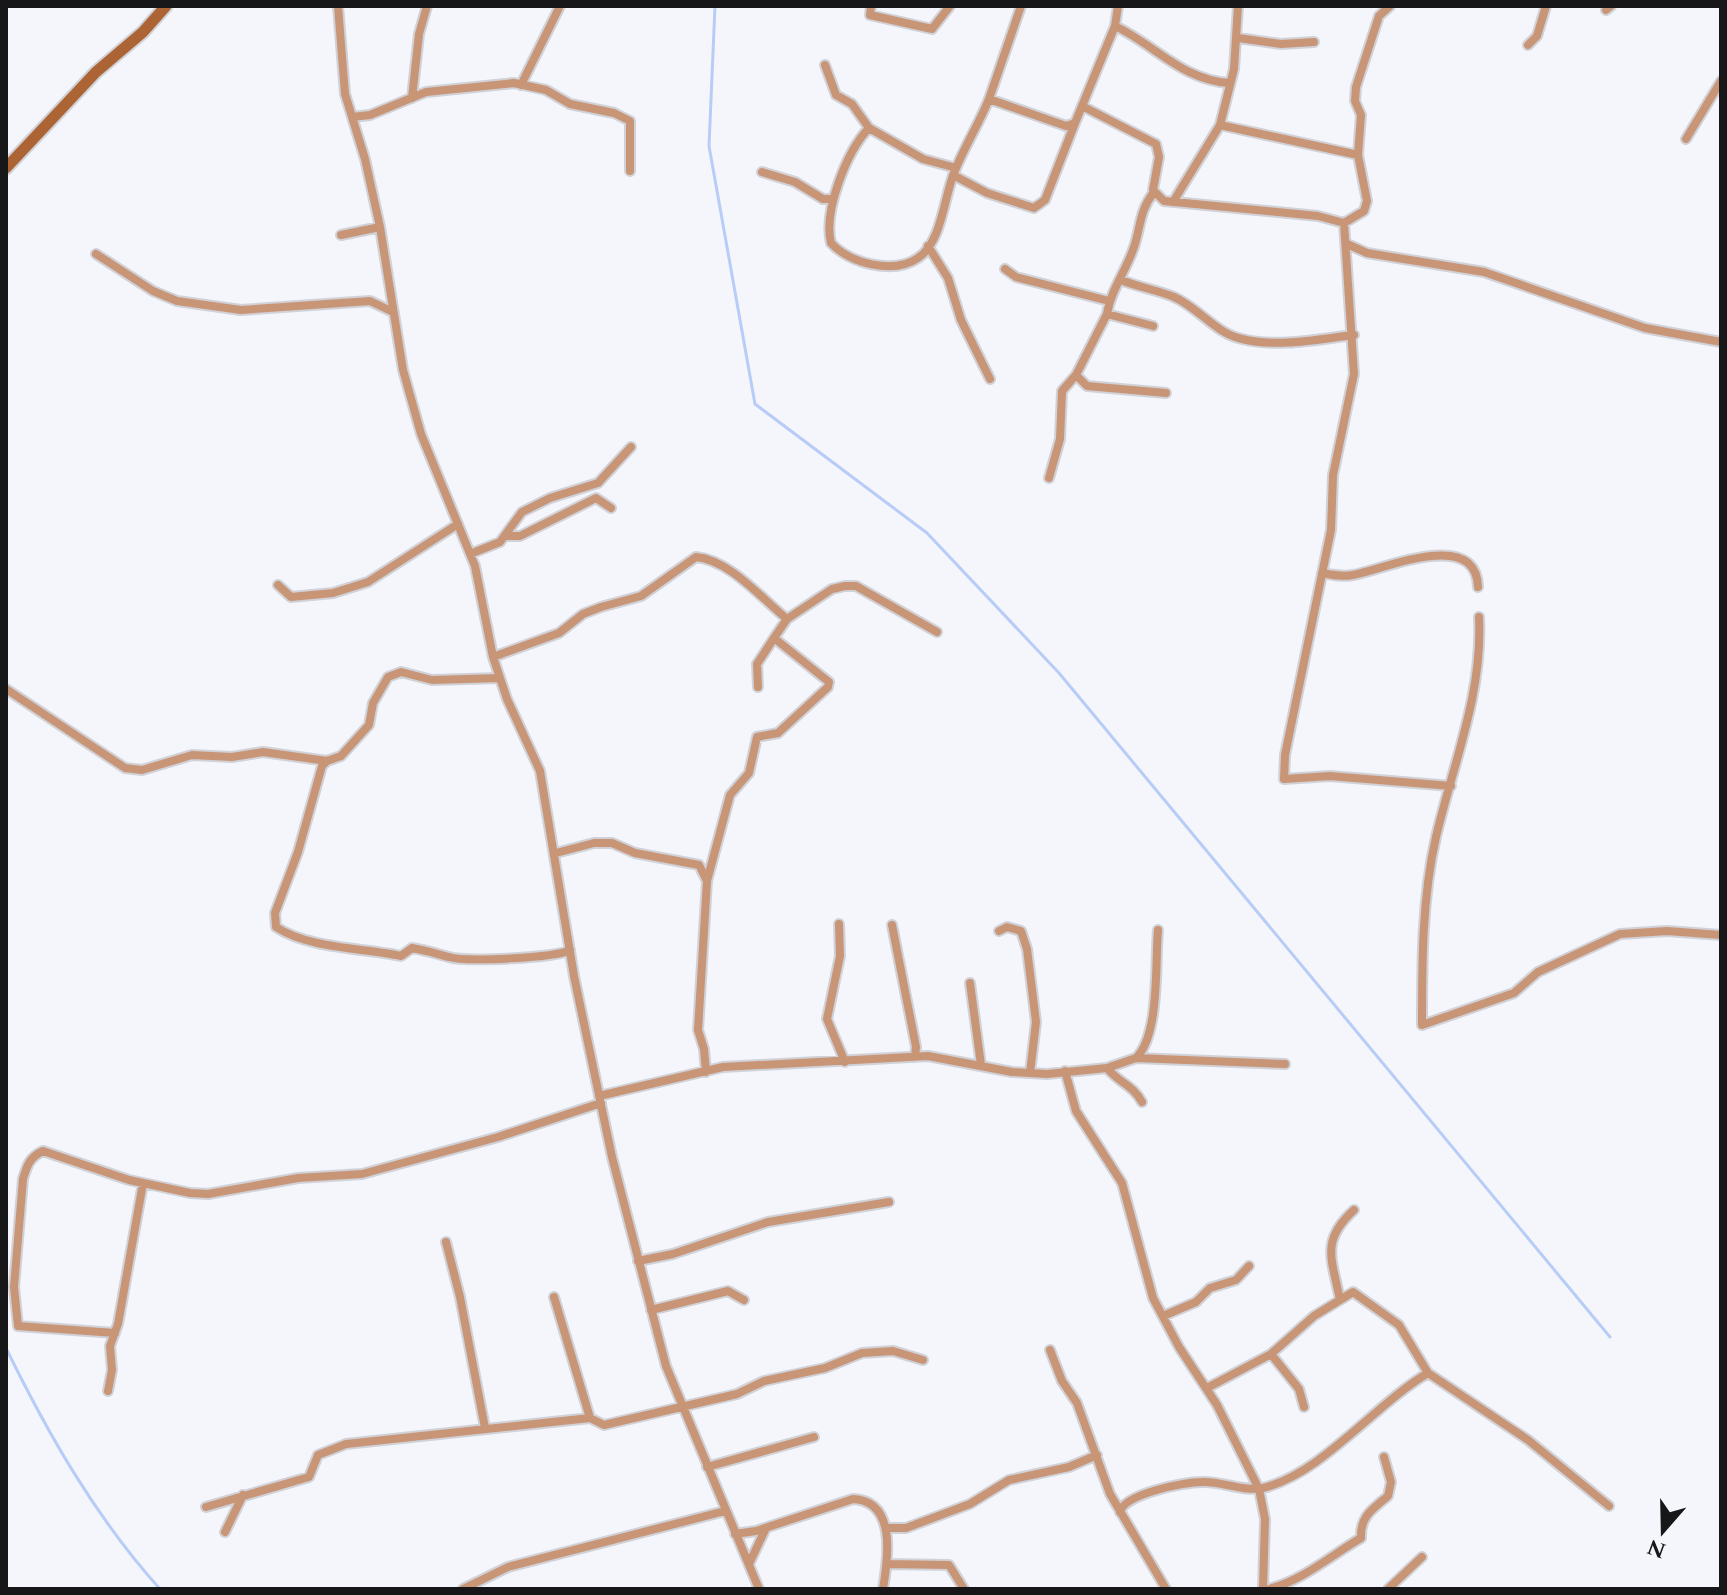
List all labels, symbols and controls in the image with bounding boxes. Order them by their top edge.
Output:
north arrow [1623,1491,1703,1571]
text: N [1643,1530,1671,1567]

